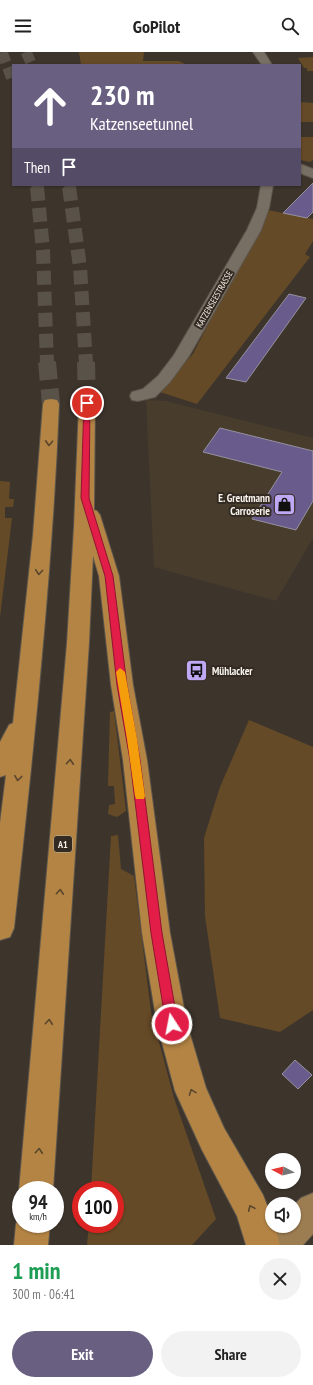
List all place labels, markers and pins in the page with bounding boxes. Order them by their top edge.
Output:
pin [70,386,104,420]
place label: E. Greutmann Carroserie [218,491,270,518]
shop icon: E. Greutmann Carroserie [272,491,298,517]
bus stop icon: Mühlacker [184,658,210,684]
place label: Mühlacker [212,664,253,678]

